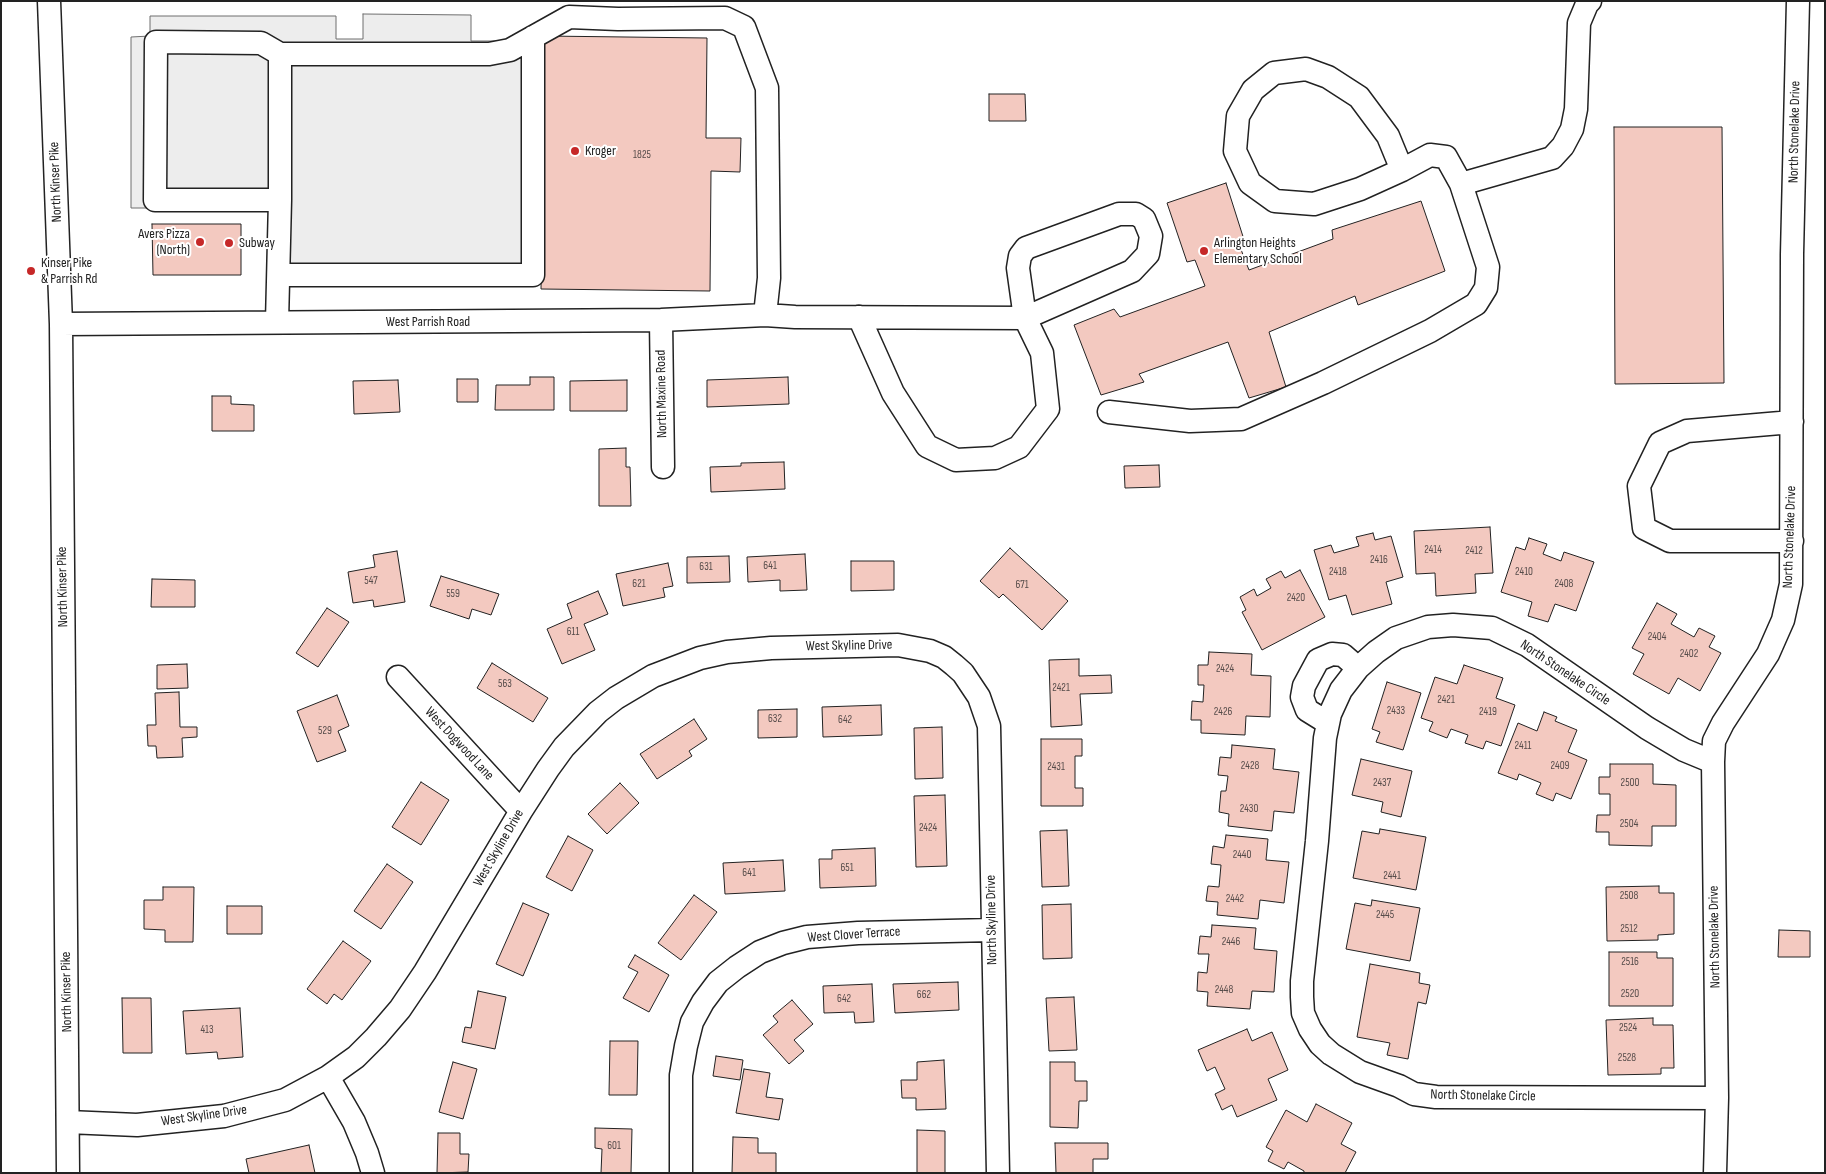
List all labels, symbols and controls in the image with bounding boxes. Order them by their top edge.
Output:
street label: North Stonelake Drive [1786,81,1804,183]
street label: North Kinser Pike [46,141,66,223]
place label: Kroger [585,143,616,159]
marker: Kroger [569,145,581,157]
house number: 1825 [633,148,651,162]
place label: Avers Pizza (North) [138,226,190,258]
place label: Subway [239,235,275,251]
place label: Arlington Heights Elementary School [1214,235,1302,268]
marker: Avers Pizza (North) [194,236,206,248]
marker: Subway [223,237,235,249]
marker: Arlington Heights Elementary School [1198,245,1210,257]
place label: Kinser Pike & Parrish Rd [41,255,97,288]
marker: Kinser Pike & Parrish Rd [25,265,37,277]
street label: West Parrish Road [386,314,470,330]
street label: North Maxine Road [653,350,671,438]
street label: North Stonelake Drive [1780,485,1800,589]
house number: 2414 [1424,543,1442,557]
house number: 2412 [1465,544,1483,558]
street label: North Kinser Pike [54,546,72,628]
house number: 2416 [1370,553,1388,567]
house number: 641 [763,559,777,573]
house number: 631 [699,560,713,574]
house number: 2418 [1329,565,1347,579]
house number: 2410 [1515,565,1533,579]
house number: 547 [364,574,378,588]
house number: 621 [632,577,646,591]
house number: 2408 [1555,577,1573,591]
house number: 671 [1015,578,1029,592]
house number: 559 [446,587,460,601]
house number: 2420 [1287,591,1305,605]
house number: 611 [567,625,579,639]
house number: 2404 [1648,630,1666,644]
street label: West Skyline Drive [806,637,892,655]
street label: North Stonelake Circle [1517,637,1613,709]
house number: 2402 [1680,647,1698,661]
house number: 2424 [1216,662,1234,676]
house number: 563 [498,677,512,691]
house number: 2421 [1052,681,1070,695]
house number: 2421 [1437,693,1455,707]
street label: West Dogwood Lane [421,704,497,784]
house number: 2433 [1387,704,1405,718]
house number: 2426 [1214,705,1232,719]
house number: 2419 [1479,705,1497,719]
house number: 632 [768,712,782,726]
house number: 642 [838,713,852,727]
house number: 529 [318,724,332,738]
house number: 2411 [1515,739,1531,753]
house number: 2428 [1241,759,1259,773]
house number: 2409 [1551,759,1569,773]
house number: 2431 [1047,760,1065,774]
house number: 2437 [1373,776,1391,790]
house number: 2500 [1621,776,1639,790]
house number: 2430 [1240,802,1258,816]
street label: West Skyline Drive [470,806,528,890]
house number: 2504 [1620,817,1638,831]
house number: 2424 [919,821,937,835]
house number: 2440 [1233,848,1251,862]
house number: 651 [840,861,854,875]
house number: 641 [742,866,756,880]
house number: 2441 [1383,869,1401,883]
street label: North Skyline Drive [983,875,1001,965]
street label: North Stonelake Drive [1706,886,1724,988]
house number: 2508 [1620,889,1638,903]
house number: 2442 [1226,892,1244,906]
house number: 2445 [1376,908,1394,922]
house number: 2512 [1620,922,1638,936]
street label: West Clover Terrace [807,923,901,947]
house number: 2446 [1222,935,1240,949]
street label: North Kinser Pike [58,951,76,1033]
house number: 2516 [1621,955,1639,969]
house number: 2448 [1215,983,1233,997]
house number: 2520 [1621,987,1639,1001]
house number: 662 [917,988,931,1002]
house number: 642 [837,992,851,1006]
house number: 2524 [1619,1021,1637,1035]
house number: 413 [200,1023,214,1037]
house number: 2528 [1618,1051,1636,1065]
street label: North Stonelake Circle [1430,1087,1536,1105]
street label: West Skyline Drive [160,1102,248,1130]
house number: 601 [607,1139,621,1153]

